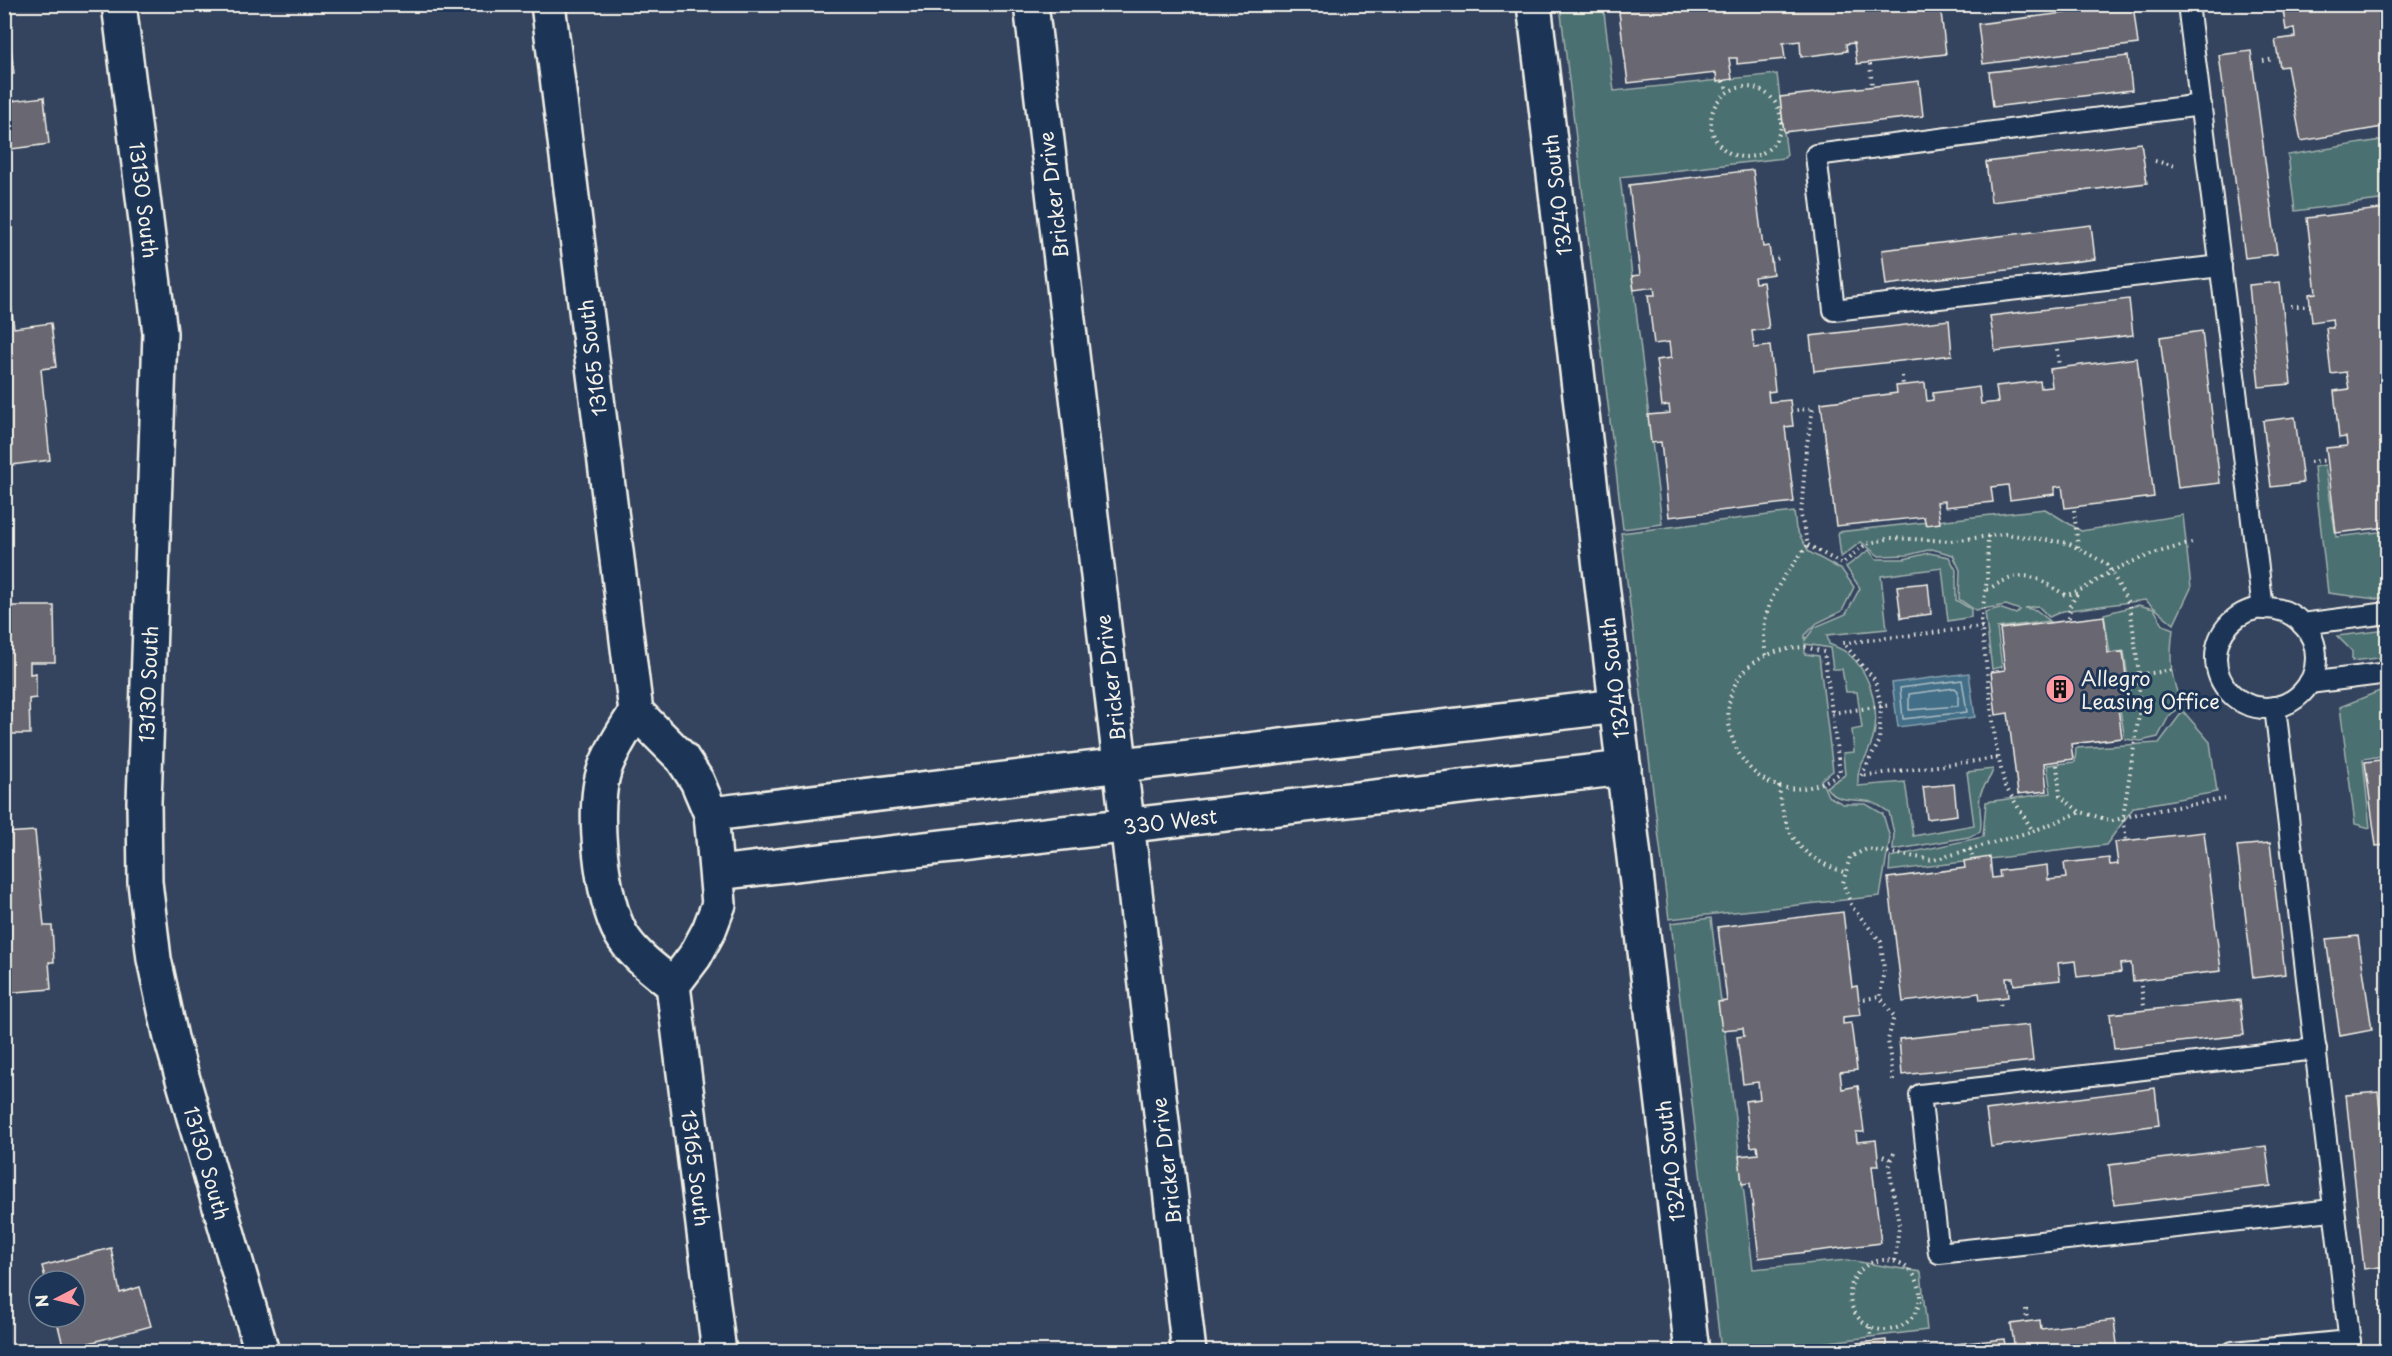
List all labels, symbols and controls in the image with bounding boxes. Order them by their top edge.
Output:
street label: Bricker Drive [1030,130,1076,260]
street label: 13240 South [1535,133,1579,257]
street label: 13130 South [122,140,166,260]
street label: 13165 South [570,298,614,418]
street label: Bricker Drive [1087,613,1133,743]
street label: 13240 South [1592,616,1636,740]
street label: 13130 South [131,625,165,743]
place label: Allegro Leasing Office [2081,663,2220,716]
building icon: Allegro Leasing Office [2044,673,2076,705]
street label: 330 West [1121,800,1219,842]
street label: Bricker Drive [1143,1096,1189,1226]
street label: 13240 South [1648,1099,1692,1223]
street label: 13130 South [176,1103,238,1223]
street label: 13165 South [674,1108,718,1228]
north arrow [27,1269,87,1329]
text: N [28,1293,54,1309]

